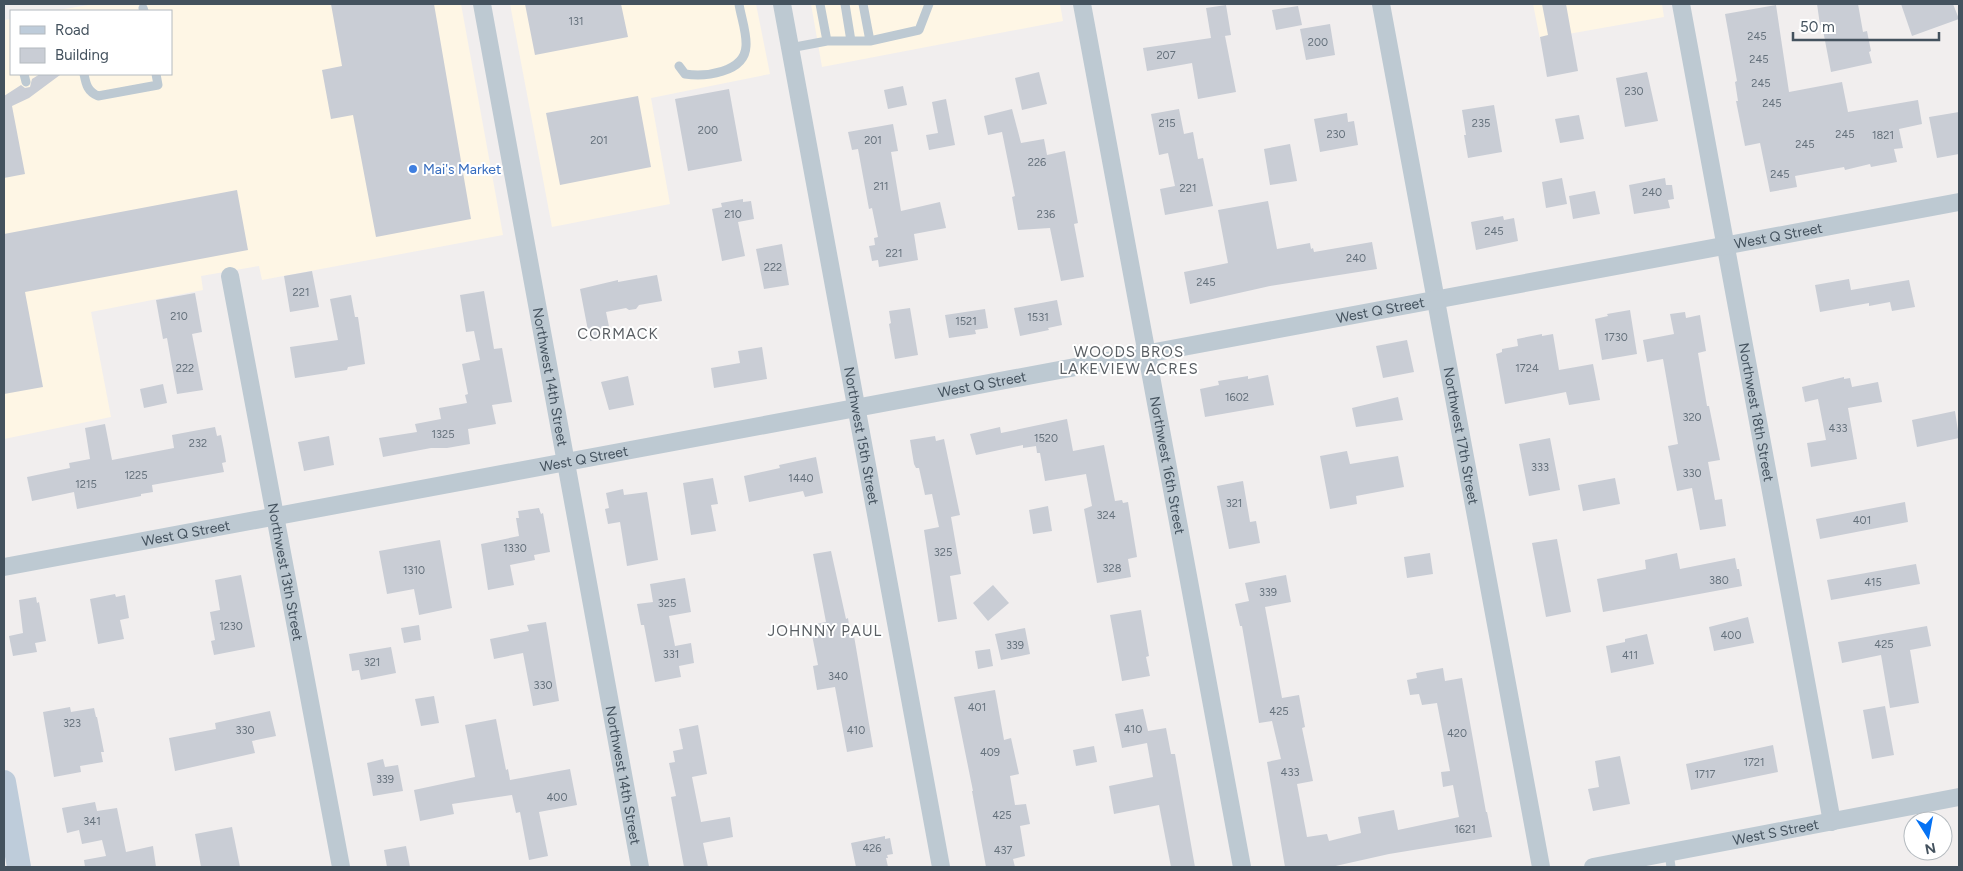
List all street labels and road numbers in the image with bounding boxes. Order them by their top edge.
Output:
street label: West Q Street [1733,220,1824,253]
street label: West Q Street [1335,294,1426,327]
street label: Northwest 14th Street [529,306,571,448]
street label: Northwest 18th Street [1735,341,1777,483]
street label: Northwest 15th Street [840,365,882,506]
street label: Northwest 17th Street [1439,366,1482,506]
street label: West Q Street [937,368,1028,401]
street label: Northwest 16th Street [1146,395,1188,536]
street label: West Q Street [539,443,630,476]
street label: Northwest 13th Street [264,502,306,642]
street label: West Q Street [140,517,231,550]
street label: Northwest 14th Street [602,704,644,846]
street label: West S Street [1731,816,1820,849]

